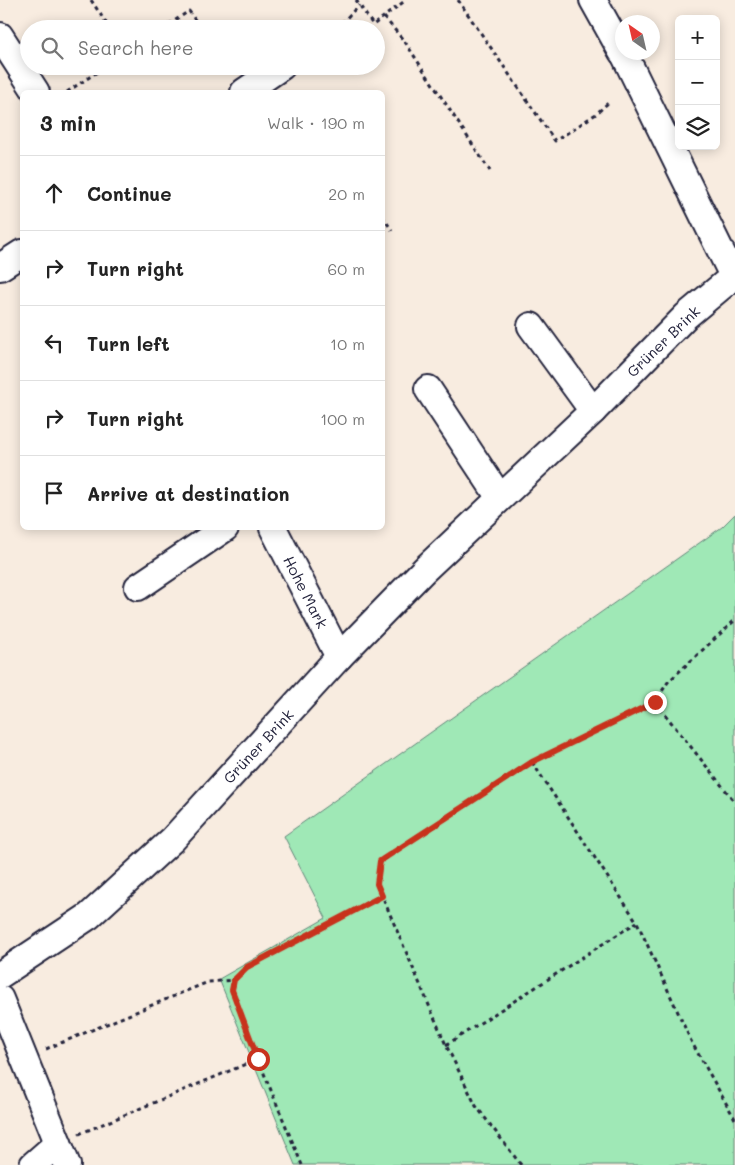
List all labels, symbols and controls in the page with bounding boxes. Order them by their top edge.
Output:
north arrow [615,15,660,60]
map controls [675,15,720,150]
button: + [675,15,720,60]
search box [20,20,385,75]
icon: search [38,34,66,62]
text: Search here [78,35,194,60]
button: − [675,60,720,105]
button: layers [675,105,720,150]
text: 3 min [40,109,96,136]
text: Walk · 190 m [267,112,365,133]
icon: ahead [40,179,68,207]
text: Continue [87,181,172,206]
text: 20 m [328,183,365,204]
icon: right [40,254,68,282]
text: Turn right [87,256,184,281]
text: 60 m [328,258,365,279]
street label: Grüner Brink [622,301,704,381]
icon: left [40,329,68,357]
text: Turn left [87,331,170,356]
text: 10 m [330,333,365,354]
icon: right [40,404,68,432]
text: Turn right [87,406,184,431]
text: 100 m [320,408,365,429]
icon: arrive [40,479,68,507]
text: Arrive at destination [87,481,290,506]
street label: Hohe Mark [279,552,333,632]
route end [644,691,667,714]
street label: Grüner Brink [218,705,298,787]
route start [247,1048,270,1071]

